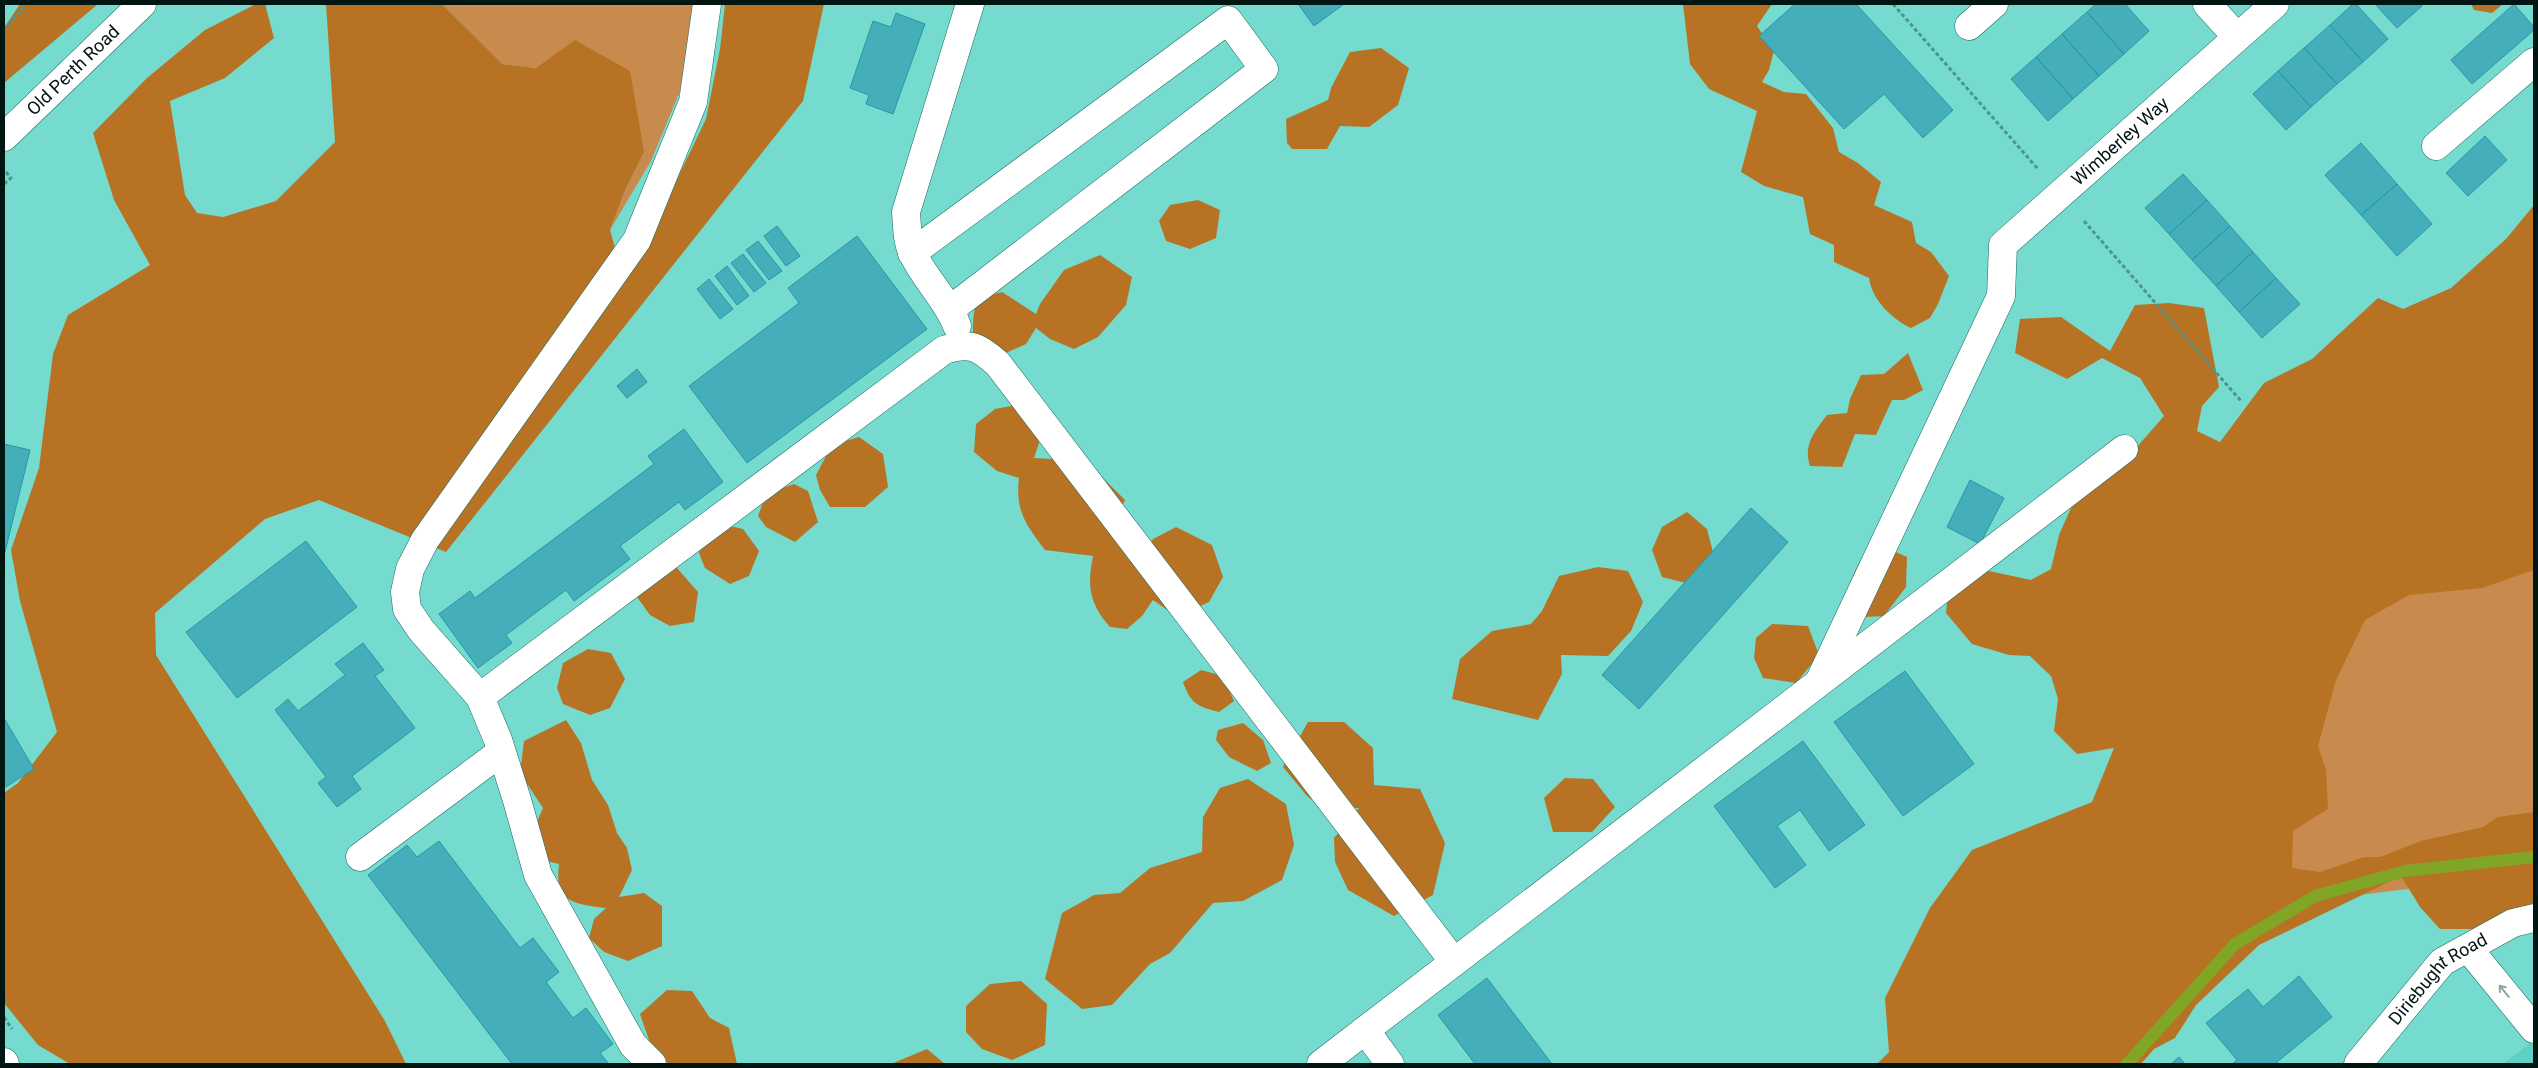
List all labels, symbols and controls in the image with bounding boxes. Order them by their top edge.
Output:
street label: Old Perth Road [22,21,123,119]
street label: Wimberley Way [2067,92,2173,189]
street label: Diriebught Road [2384,928,2491,1029]
one-way arrow [2498,985,2509,998]

